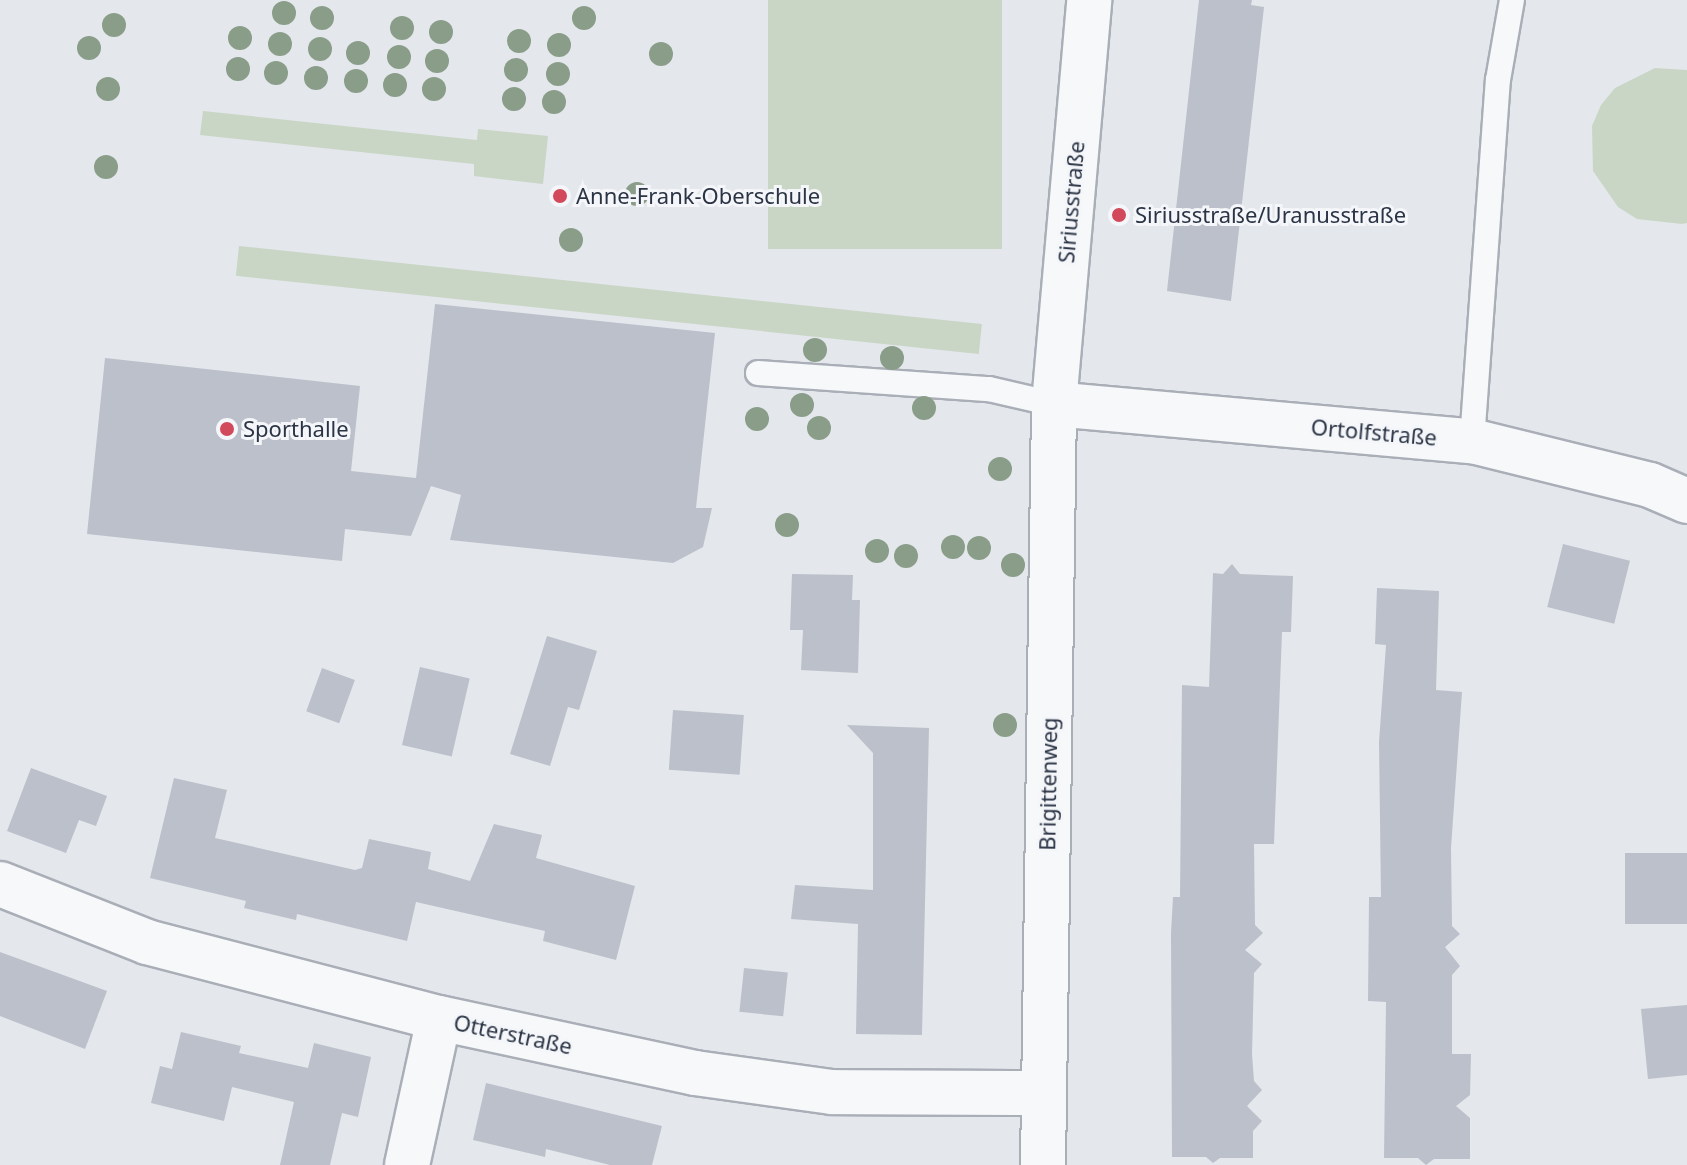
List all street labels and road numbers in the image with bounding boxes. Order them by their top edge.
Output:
street label: Siriusstraße [1053,140,1089,264]
street label: Ortolfstraße [1310,413,1438,451]
street label: Brigittenweg [1034,717,1062,851]
street label: Otterstraße [451,1009,575,1059]

